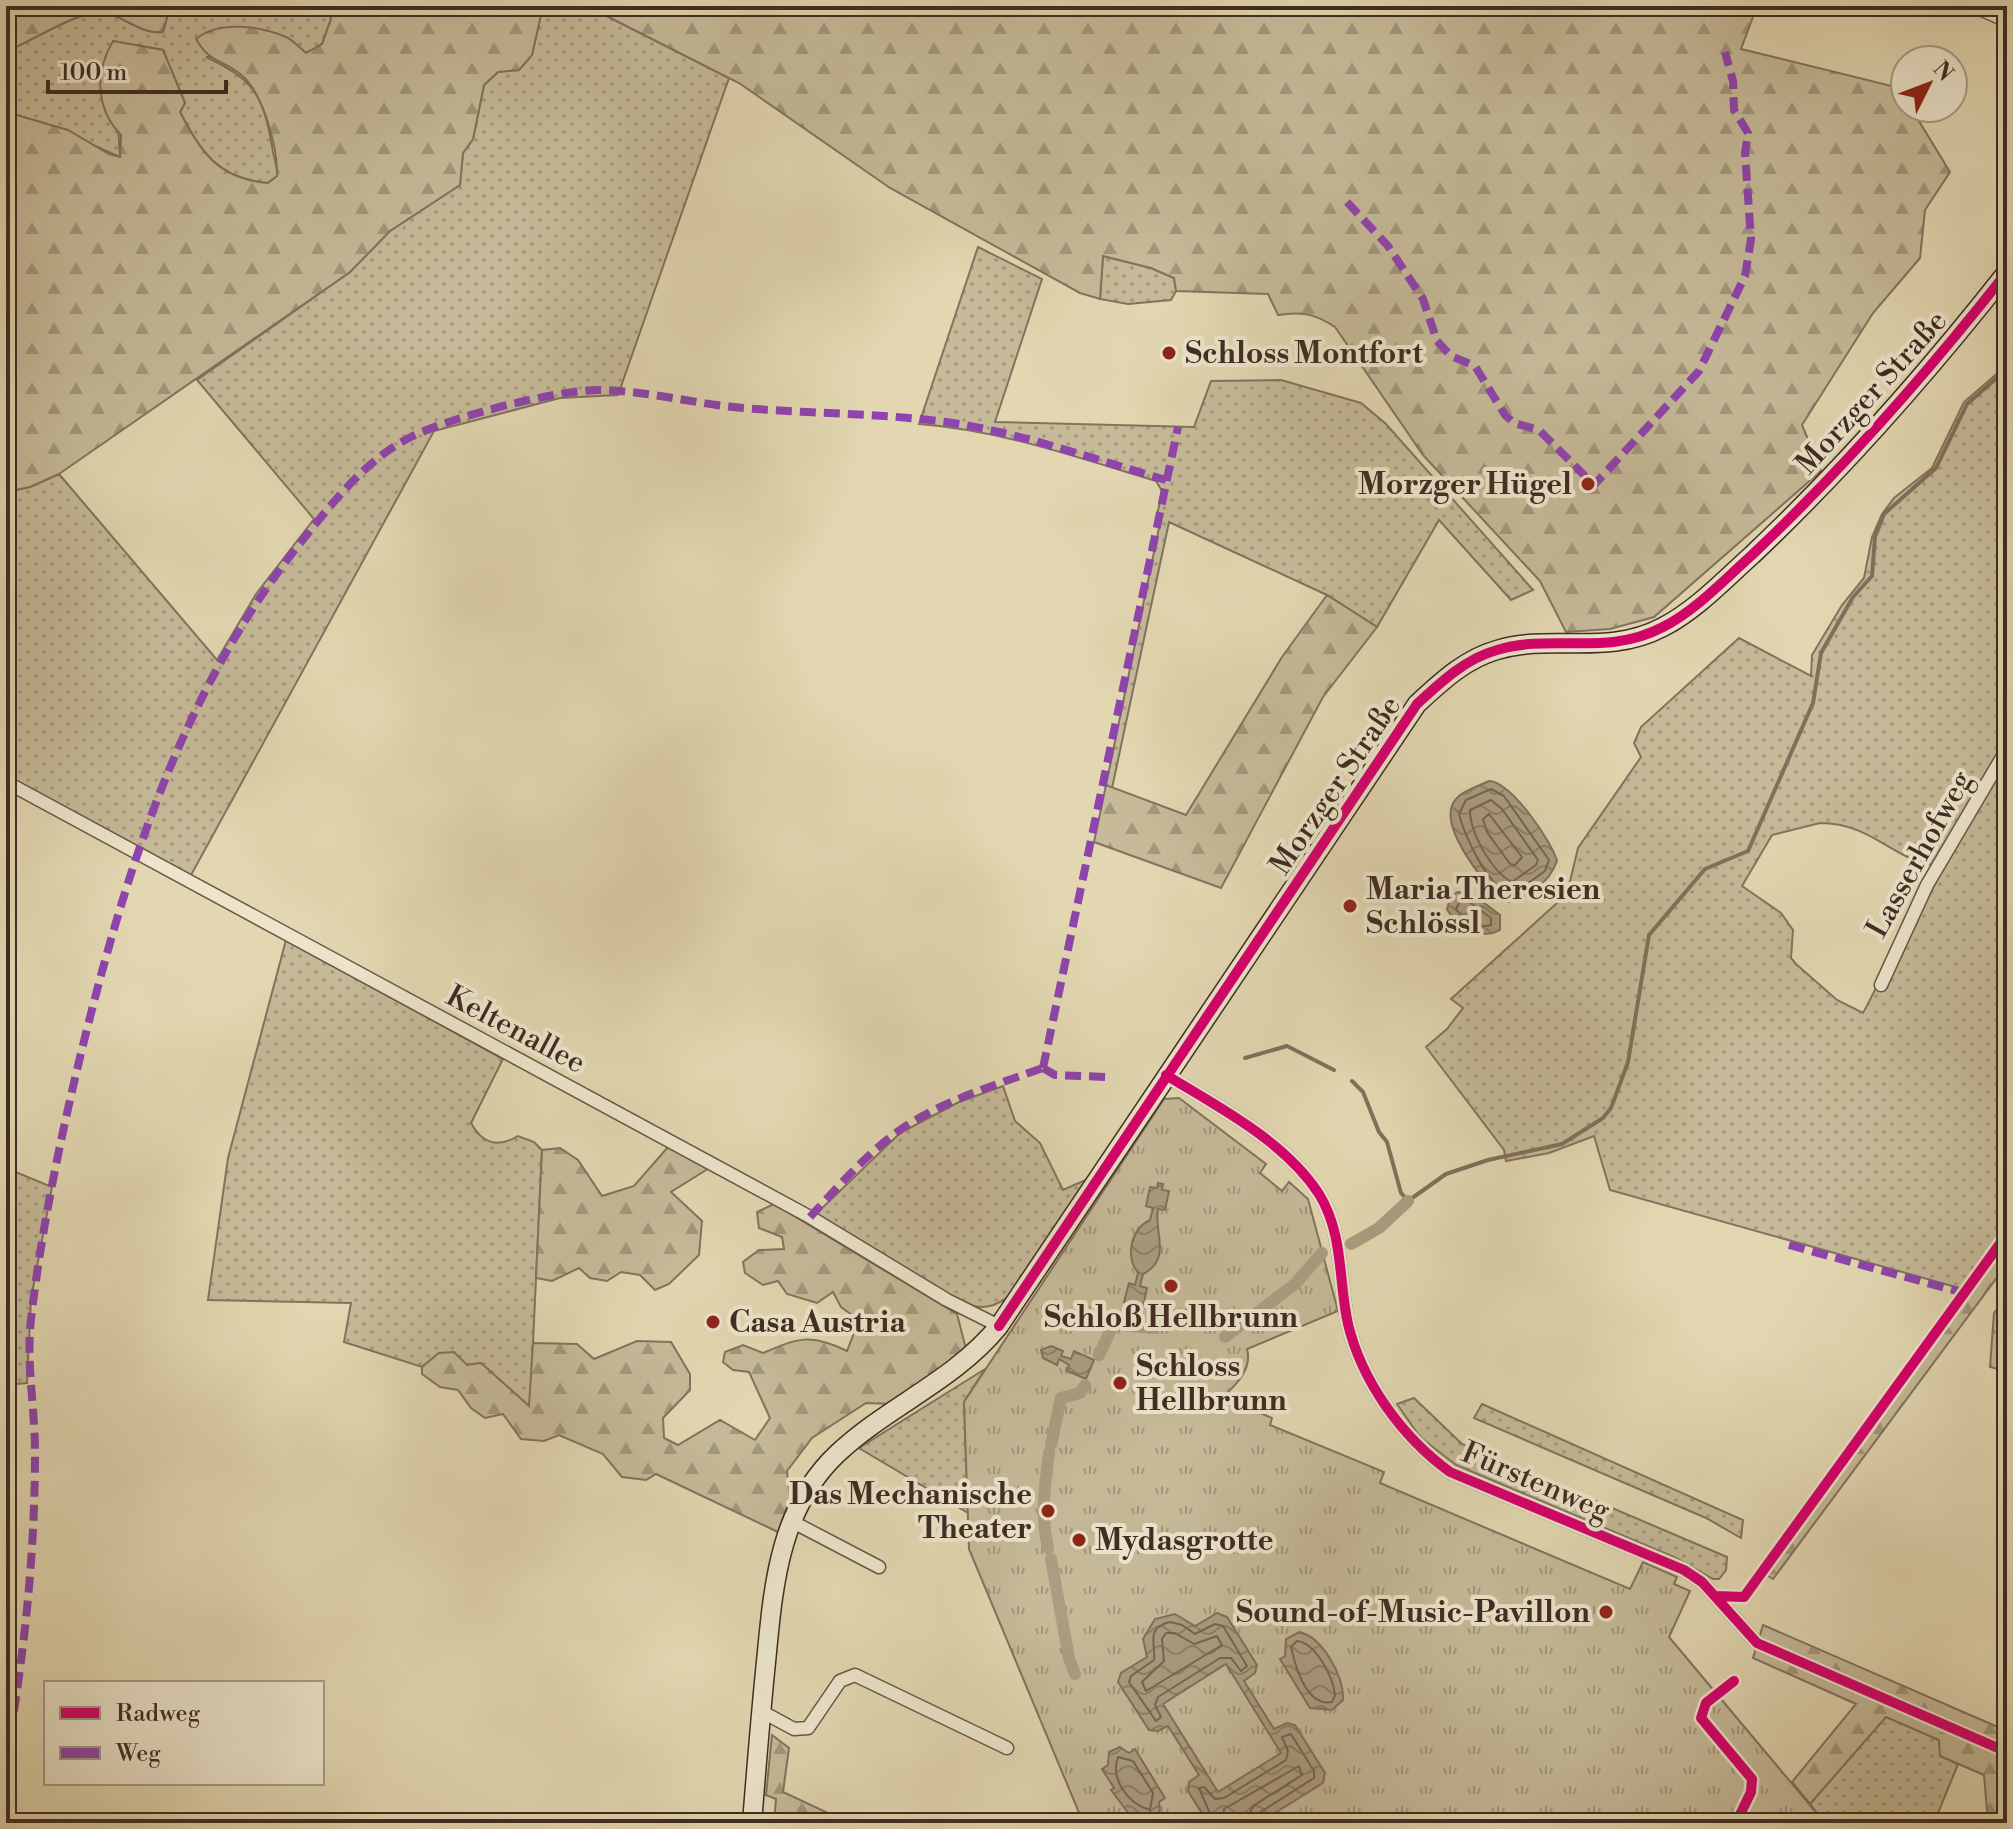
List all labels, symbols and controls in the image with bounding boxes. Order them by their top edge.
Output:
scale bar [48,44,226,94]
north arrow [1889,44,1969,124]
text: N [1927,56,1959,88]
text: 100 m [60,58,127,88]
street label: Morzger Straße [1788,303,1955,483]
place label: Schloss Montfort [1185,335,1423,373]
marker: Schloss Montfort [1160,344,1178,362]
place label: Morzger Hügel [1358,466,1572,504]
marker: Morzger Hügel [1579,475,1597,493]
street label: Morzger Straße [1262,689,1410,882]
street label: Lasserhofweg [1858,764,1982,945]
place label: Maria Theresien Schlössl [1366,871,1601,943]
marker: Maria Theresien Schlössl [1341,897,1359,915]
street label: Keltenallee [439,977,592,1082]
marker: Schloß Hellbrunn [1162,1277,1180,1295]
place label: Schloß Hellbrunn [1044,1299,1299,1337]
place label: Casa Austria [729,1304,906,1342]
marker: Casa Austria [704,1313,722,1331]
place label: Schloss Hellbrunn [1136,1348,1287,1420]
marker: Schloss Hellbrunn [1111,1374,1129,1392]
street label: Fürstenweg [1456,1434,1616,1530]
place label: Das Mechanische Theater [789,1476,1032,1548]
marker: Das Mechanische Theater [1039,1502,1057,1520]
place label: Mydasgrotte [1095,1522,1274,1560]
marker: Mydasgrotte [1070,1531,1088,1549]
place label: Sound-of-Music-Pavillon [1236,1594,1591,1632]
marker: Sound-of-Music-Pavillon [1597,1603,1615,1621]
legend [44,1681,324,1785]
text: Radweg [116,1699,201,1729]
text: Weg [115,1739,161,1769]

